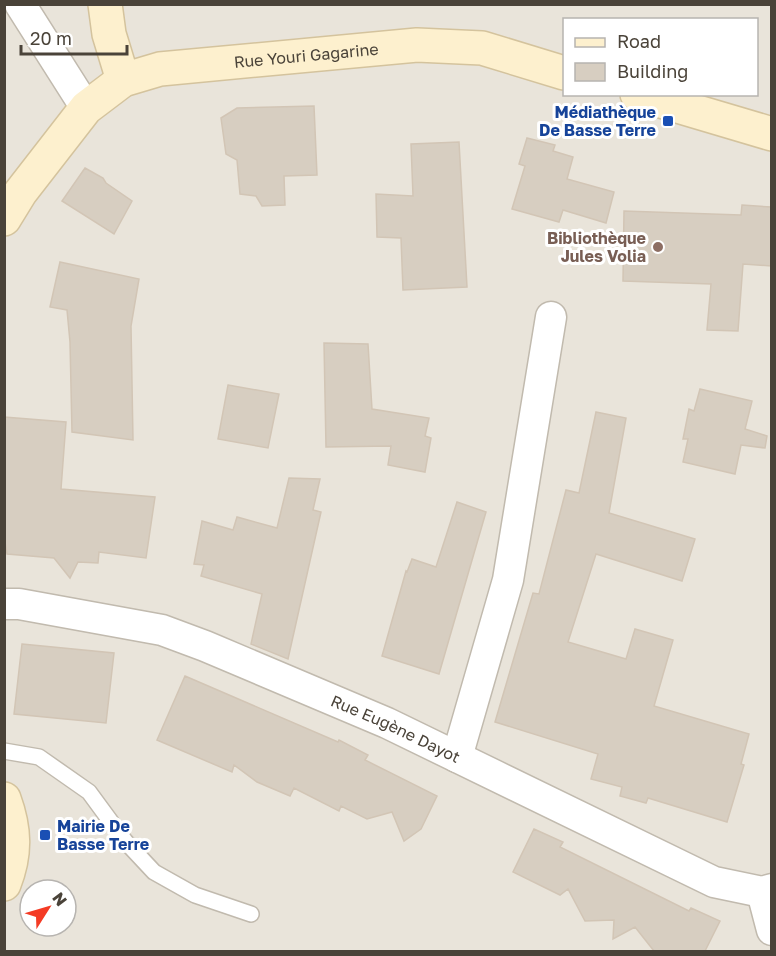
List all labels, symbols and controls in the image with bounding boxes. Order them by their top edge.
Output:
scale bar [21,18,128,56]
legend [563,18,758,96]
text: 20 m [30,27,72,49]
text: Road [617,30,661,52]
street label: Rue Youri Gagarine [233,39,379,72]
text: Building [617,60,688,82]
place label: Médiathèque De Basse Terre [539,102,656,140]
marker: Médiathèque De Basse Terre [661,114,675,128]
place label: Bibliothèque Jules Volia [547,228,646,266]
marker: Bibliothèque Jules Volia [651,240,665,254]
street label: Rue Eugène Dayot [328,691,463,767]
place label: Mairie De Basse Terre [57,816,149,854]
marker: Mairie De Basse Terre [38,828,52,842]
north arrow [18,878,78,938]
text: N [48,888,72,910]

